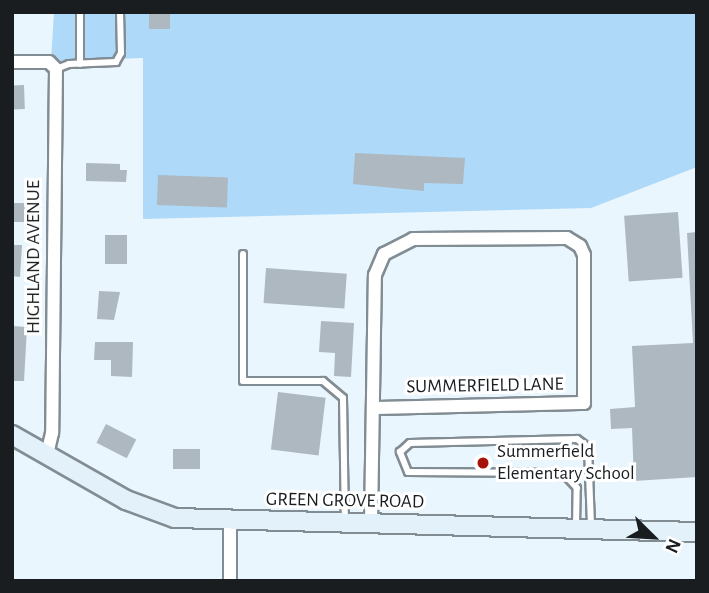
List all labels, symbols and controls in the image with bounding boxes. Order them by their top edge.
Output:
street label: HIGHLAND AVENUE [23,180,45,334]
street label: SUMMERFIELD LANE [406,373,564,399]
place label: Summerfield Elementary School [497,441,635,485]
marker: Summerfield Elementary School [475,455,491,471]
street label: GREEN GROVE ROAD [266,488,424,514]
north arrow [618,502,688,572]
text: N [661,536,684,556]

